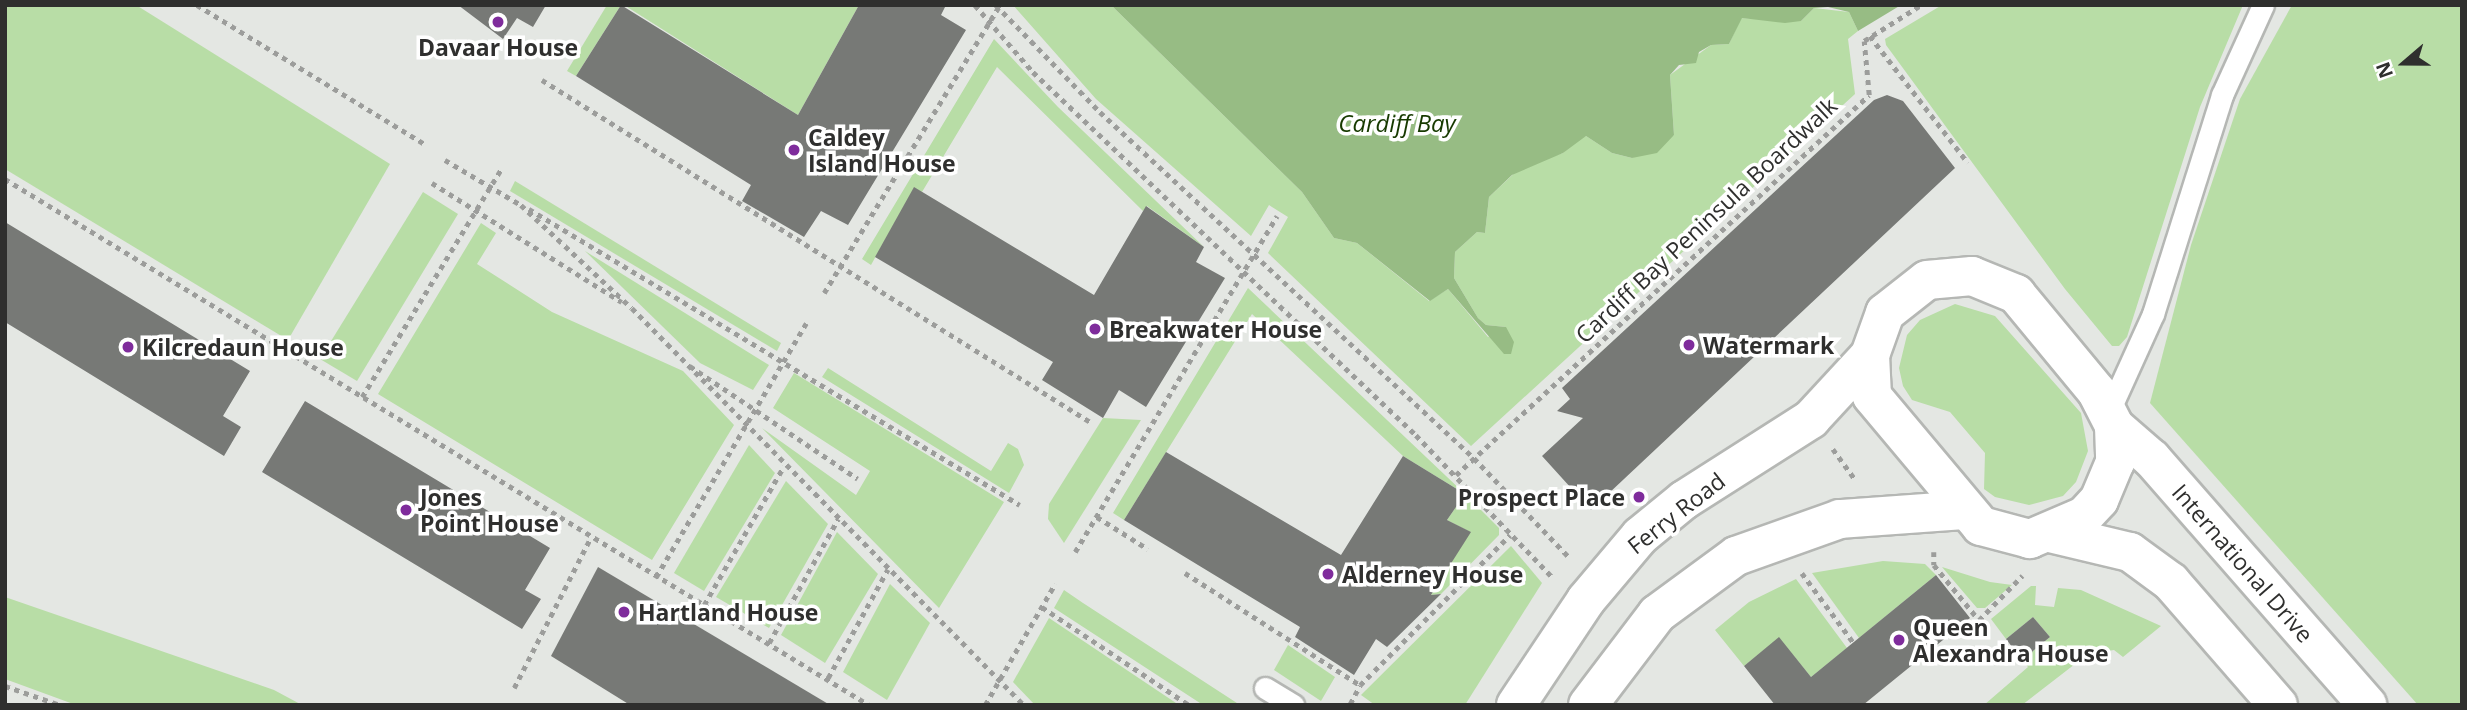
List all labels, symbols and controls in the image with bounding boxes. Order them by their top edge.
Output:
marker: Davaar House [490,14,506,30]
north arrow [2369,28,2439,98]
place label: Davaar House [418,33,578,61]
text: N [2369,58,2399,82]
street label: Cardiff Bay Peninsula Boardwalk [1570,92,1842,348]
water label: Cardiff Bay [1338,109,1456,137]
place label: Caldey Island House [808,123,956,177]
marker: Caldey Island House [786,142,802,158]
place label: Breakwater House [1109,315,1322,343]
marker: Breakwater House [1087,321,1103,337]
place label: Watermark [1703,331,1834,359]
place label: Kilcredaun House [142,333,344,361]
marker: Watermark [1681,337,1697,353]
marker: Kilcredaun House [120,339,136,355]
street label: Ferry Road [1622,466,1730,560]
street label: International Drive [2167,478,2319,648]
place label: Jones Point House [420,483,559,537]
place label: Prospect Place [1458,483,1625,511]
marker: Prospect Place [1631,489,1647,505]
marker: Jones Point House [398,502,414,518]
place label: Alderney House [1342,560,1523,588]
marker: Alderney House [1320,566,1336,582]
place label: Hartland House [638,598,818,626]
marker: Hartland House [616,604,632,620]
place label: Queen Alexandra House [1913,613,2109,667]
marker: Queen Alexandra House [1891,632,1907,648]

